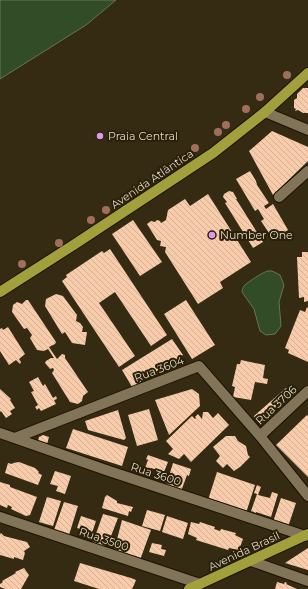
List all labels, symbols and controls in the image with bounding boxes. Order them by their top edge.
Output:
place label: Praia Central [108,129,178,143]
marker: Praia Central [95,131,105,141]
street label: Avenida Atlântica [108,146,196,212]
place label: Number One [220,228,293,242]
marker: Number One [207,230,217,240]
street label: Rua 3604 [132,353,187,385]
street label: Rua 3706 [253,382,300,428]
street label: Rua 3600 [129,459,183,489]
street label: Rua 3500 [77,524,131,554]
street label: Avenida Brasil [206,528,282,574]

